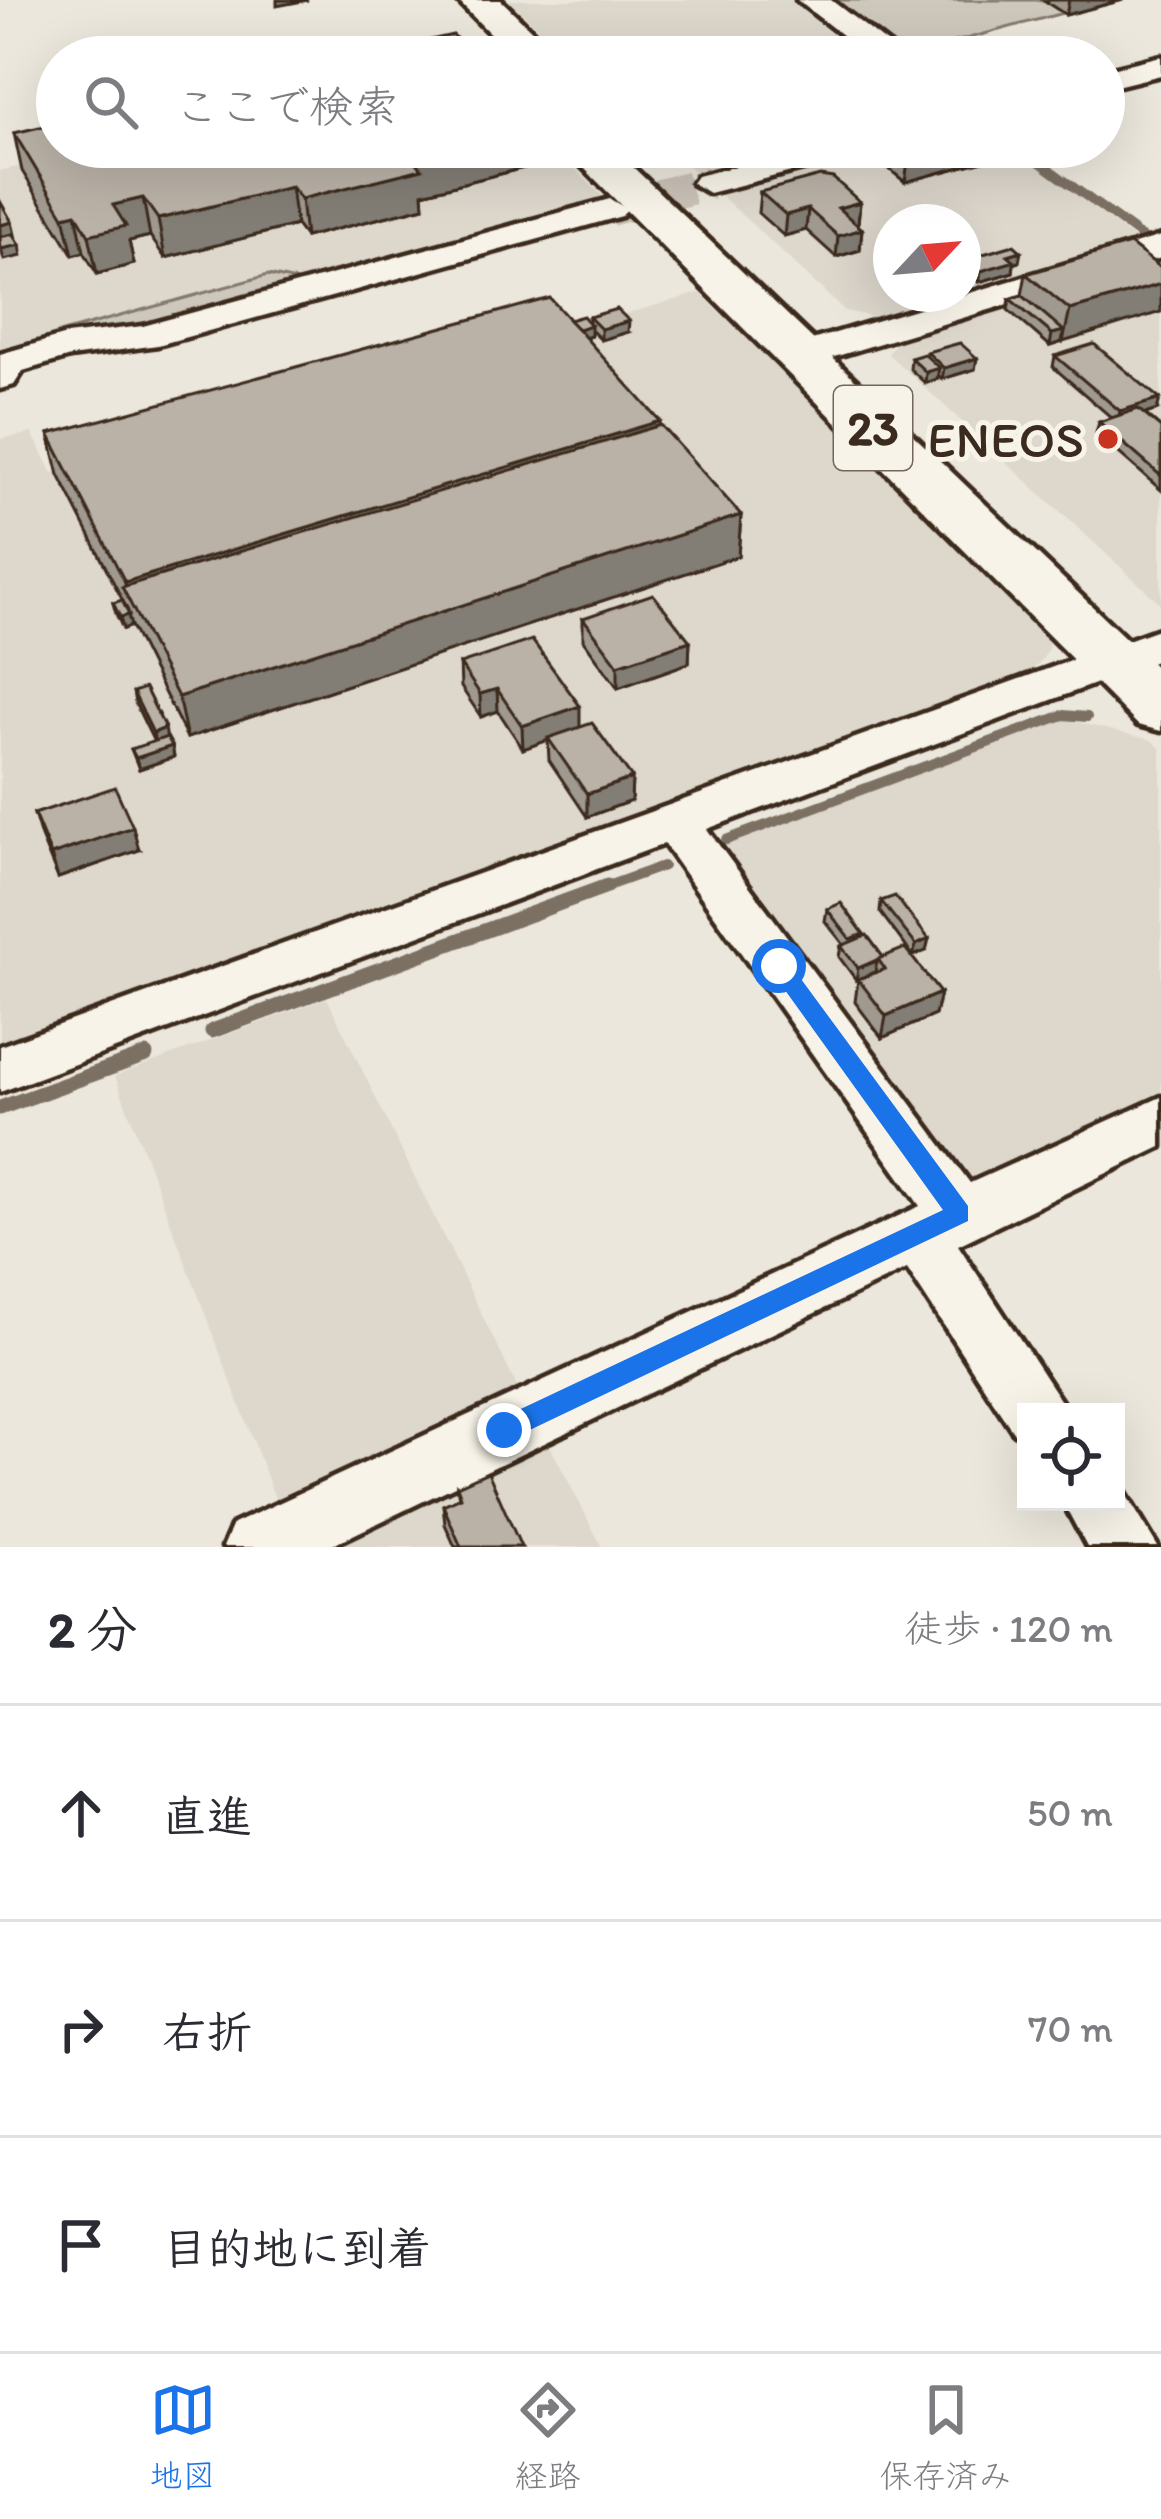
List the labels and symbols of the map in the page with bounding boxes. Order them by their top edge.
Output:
north arrow [873,204,981,312]
road number: 23 [834,386,912,470]
place label: ENEOS [927,409,1084,470]
marker: ENEOS [1095,426,1121,452]
route start [752,939,806,993]
route end [477,1403,531,1457]

